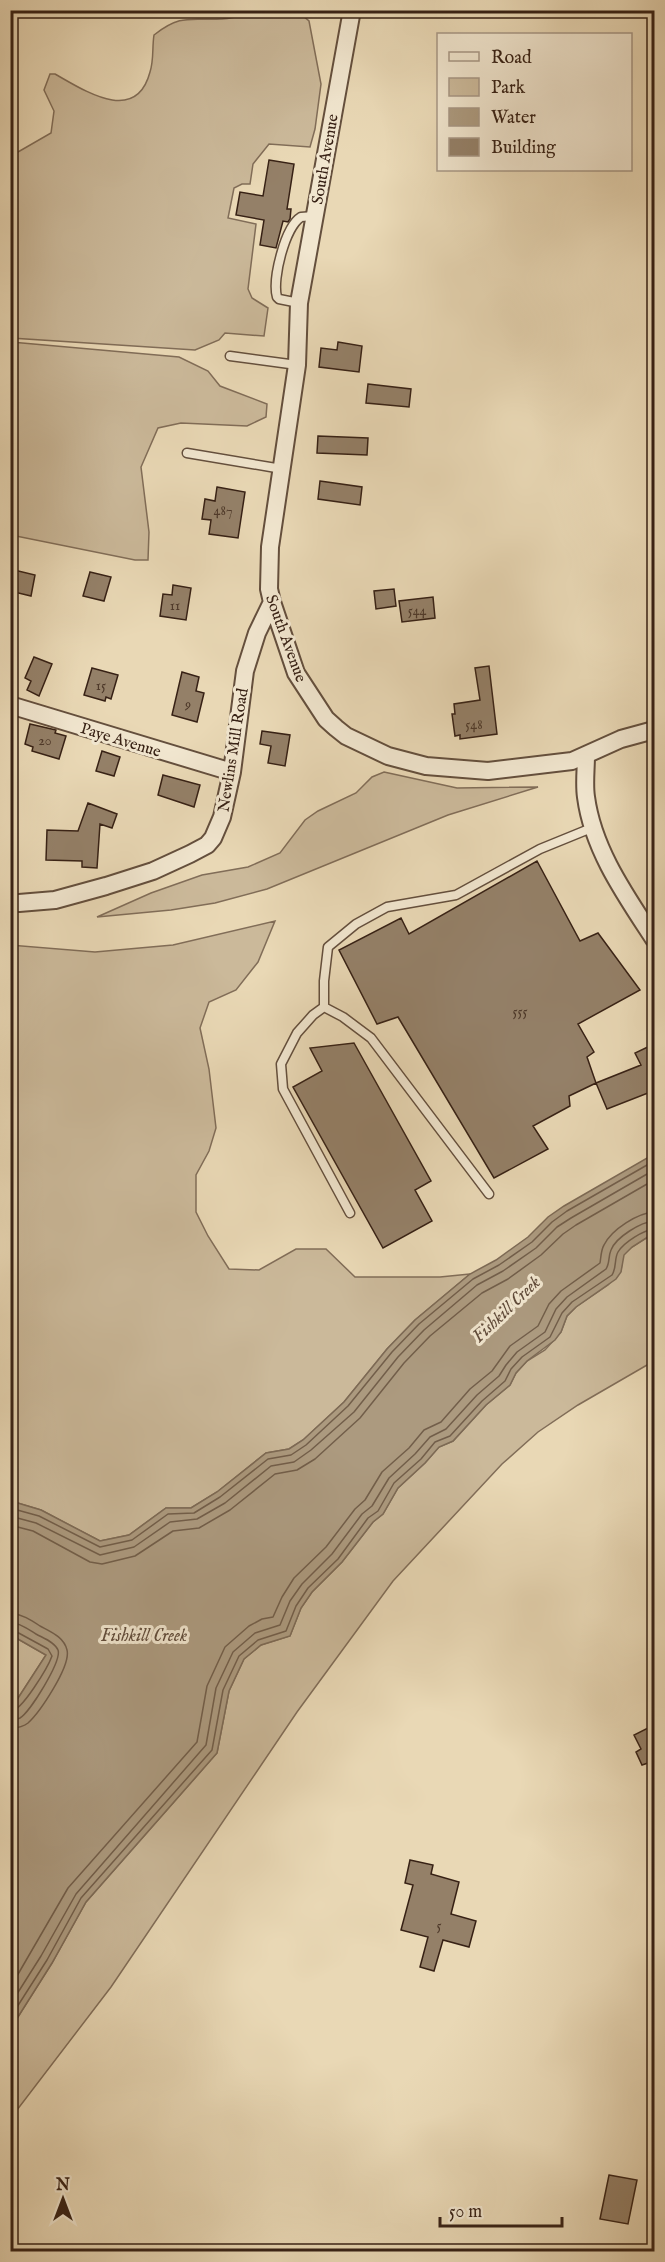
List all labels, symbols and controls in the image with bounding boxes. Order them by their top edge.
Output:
legend [437,33,632,171]
text: Road [491,47,532,70]
text: Park [491,77,526,100]
text: Water [491,107,536,130]
street label: South Avenue [308,113,344,206]
text: Building [491,137,556,160]
house number: 487 [214,502,232,520]
street label: South Avenue [260,592,310,685]
house number: 11 [170,597,180,615]
house number: 544 [408,602,426,620]
house number: 15 [96,677,106,695]
street label: Newlins Mill Road [214,686,254,814]
house number: 9 [184,696,191,714]
house number: 548 [465,716,483,734]
street label: Paye Avenue [78,719,163,763]
house number: 20 [38,732,52,750]
house number: 555 [512,1003,528,1021]
water label: Fishkill Creek [468,1272,546,1348]
water label: Fishkill Creek [101,1625,187,1648]
house number: 5 [436,1917,442,1935]
north arrow [33,2169,93,2229]
text: N [55,2176,70,2196]
scale bar [440,2190,562,2228]
text: 50 m [449,2201,482,2224]

